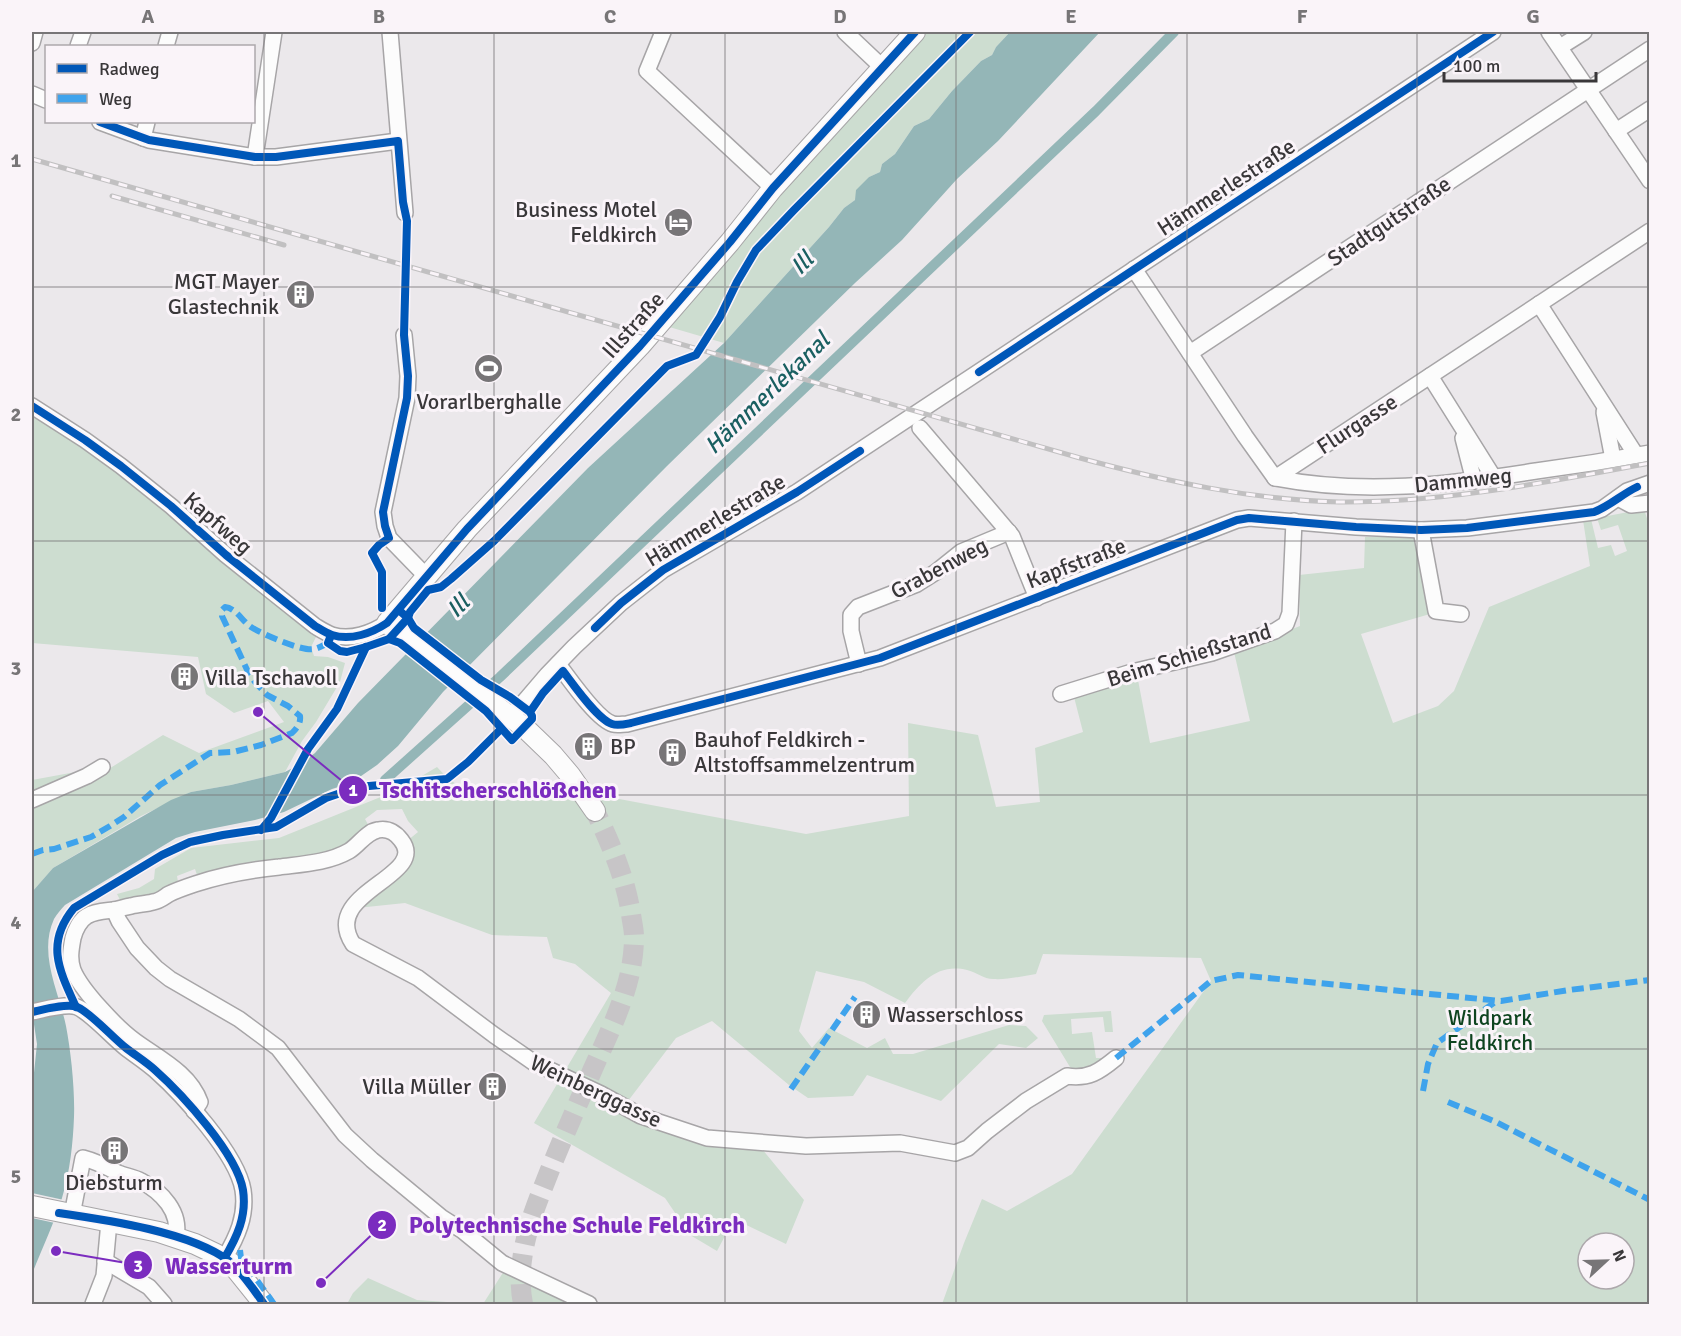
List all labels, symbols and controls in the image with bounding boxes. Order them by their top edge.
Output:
text: A [142,4,155,29]
text: B [373,4,385,29]
text: C [604,4,616,29]
text: D [833,4,847,29]
text: E [1065,4,1077,29]
text: F [1297,4,1308,29]
text: G [1526,4,1540,29]
legend [45,45,255,123]
scale bar [1444,45,1596,83]
text: 100 m [1453,55,1500,77]
text: Radweg [99,58,160,80]
text: Weg [99,88,132,110]
street label: Hämmerlestraße [1152,132,1300,242]
text: 1 [11,148,22,173]
street label: Stadtgutstraße [1322,170,1456,272]
place label: Business Motel Feldkirch [515,196,657,248]
hotel icon: Business Motel Feldkirch [662,206,694,238]
water label: Ill [784,244,821,281]
place label: MGT Mayer Glastechnik [168,268,279,320]
building icon: MGT Mayer Glastechnik [284,278,316,310]
street label: Illstraße [596,286,670,364]
water label: Hämmerlekanal [698,324,837,460]
sports icon: Vorarlberghalle [473,353,505,385]
place label: Vorarlberghalle [416,388,562,415]
street label: Flurgasse [1312,388,1402,460]
text: 2 [11,402,21,427]
street label: Dammweg [1413,461,1513,499]
street label: Hämmerlestraße [640,468,790,572]
street label: Kapfweg [178,486,258,560]
street label: Grabenweg [886,531,992,605]
street label: Kapfstraße [1022,532,1130,594]
water label: Ill [440,587,477,624]
street label: Beim Schießstand [1104,617,1274,693]
text: 3 [11,656,21,681]
building icon: Villa Tschavoll [168,661,200,693]
place label: Villa Tschavoll [205,664,338,691]
place label: Bauhof Feldkirch - Altstoffsammelzentrum [694,726,915,778]
building icon: BP [573,730,605,762]
place label: BP [610,733,636,760]
building icon: Bauhof Feldkirch - Altstoffsammelzentrum [657,736,689,768]
callout: Tschitscherschlößchen [338,769,629,811]
text: Tschitscherschlößchen [379,775,617,805]
text: 1 [348,779,358,801]
text: 4 [11,910,22,935]
building icon: Wasserschloss [850,998,882,1030]
place label: Wasserschloss [887,1001,1023,1028]
park label: Wildpark Feldkirch [1447,1004,1533,1056]
street label: Weinberggasse [526,1049,666,1133]
building icon: Villa Müller [476,1070,508,1102]
place label: Villa Müller [362,1073,471,1100]
building icon: Diebsturm [98,1134,130,1166]
text: 5 [11,1164,21,1189]
place label: Diebsturm [65,1169,163,1196]
callout: Polytechnische Schule Feldkirch [367,1204,757,1246]
text: Polytechnische Schule Feldkirch [409,1210,745,1240]
text: 2 [377,1214,387,1236]
north arrow [1576,1231,1636,1291]
callout: Wasserturm [123,1244,305,1286]
text: N [1608,1247,1630,1265]
text: Wasserturm [165,1251,293,1281]
text: 3 [133,1255,143,1277]

